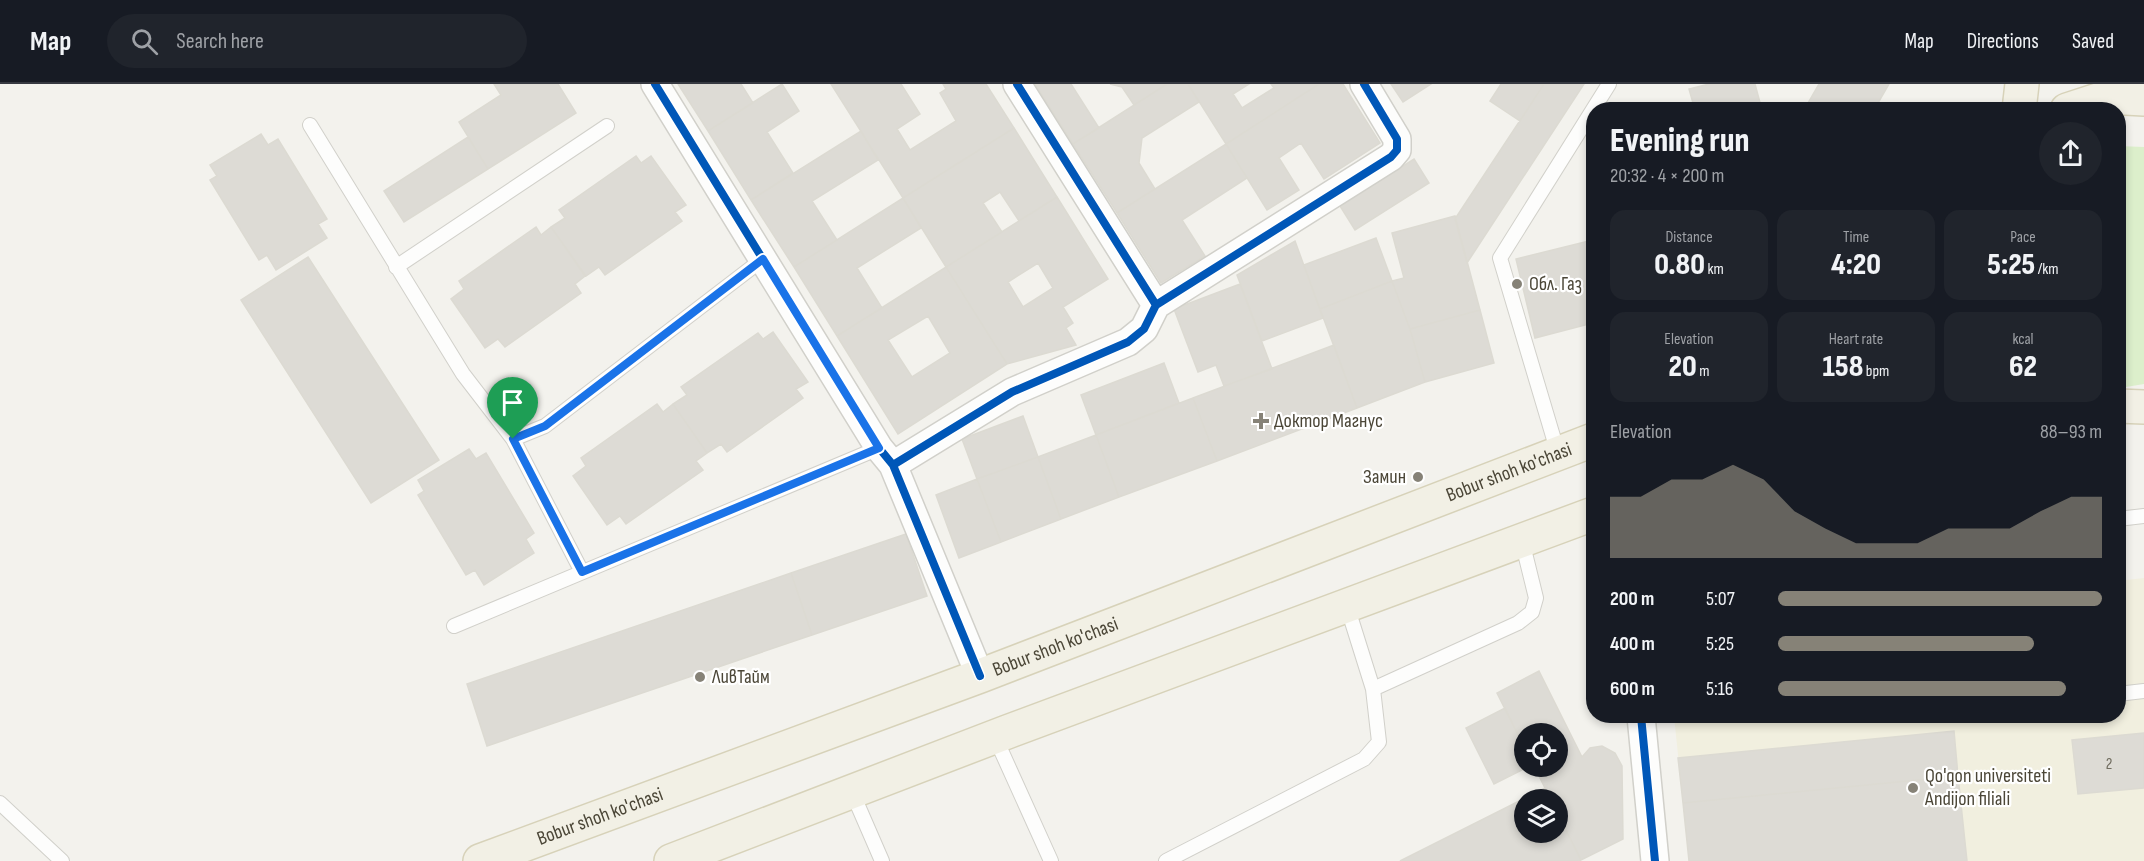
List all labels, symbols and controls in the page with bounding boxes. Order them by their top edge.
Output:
search box [107,14,527,68]
text: Map [30,25,71,58]
icon: search [128,25,161,58]
text: Search here [176,28,264,55]
text: Map [1904,29,1934,54]
text: Directions [1967,29,2039,54]
text: Saved [2072,29,2114,54]
text: Evening run [1610,121,1750,161]
button: share [2039,122,2102,185]
text: 20:32 · 4 × 200 m [1610,164,1724,188]
text: Distance [1665,228,1713,247]
text: Time [1843,228,1869,247]
text: Pace [2010,228,2036,247]
text: 0.80 [1654,247,1705,283]
text: 4:20 [1831,247,1881,283]
text: 5:25 [1987,247,2035,283]
text: km [1705,260,1724,279]
text: /km [2035,260,2059,279]
place label: Обл. Газ [1529,272,1582,296]
marker: Обл. Газ [1510,277,1524,291]
text: Elevation [1664,330,1714,349]
text: Heart rate [1829,330,1883,349]
text: kcal [2012,330,2034,349]
text: 20 [1669,349,1697,385]
text: 158 [1823,349,1863,385]
text: 62 [2009,349,2037,385]
text: m [1697,362,1710,381]
text: bpm [1863,362,1889,381]
pin [487,377,538,439]
icon: arrive [496,386,529,419]
place label: Доктор Магнус [1274,409,1383,433]
marker: Доктор Магнус [1252,412,1270,430]
text: Elevation [1610,420,1672,444]
text: 88–93 m [2040,420,2102,444]
street label: Bobur shoh ko'chasi [1443,437,1575,507]
place label: Замин [1363,465,1406,489]
marker: Замин [1411,470,1425,484]
text: 200 m [1610,587,1654,611]
text: 5:07 [1706,587,1735,611]
street label: Bobur shoh ko'chasi [989,612,1122,682]
text: 400 m [1610,632,1655,656]
text: 5:25 [1706,632,1734,656]
place label: ЛивТайм [711,665,770,689]
marker: ЛивТайм [693,670,707,684]
text: 600 m [1610,677,1655,701]
text: 5:16 [1706,677,1734,701]
map controls [1514,723,1568,843]
button: locate [1514,723,1568,777]
house number: 2 [2106,755,2112,774]
place label: Qo'qon universiteti Andijon filiali [1924,764,2051,811]
marker: Qo'qon universiteti Andijon filiali [1906,781,1920,795]
street label: Bobur shoh ko'chasi [534,782,666,851]
button: layers [1514,789,1568,843]

